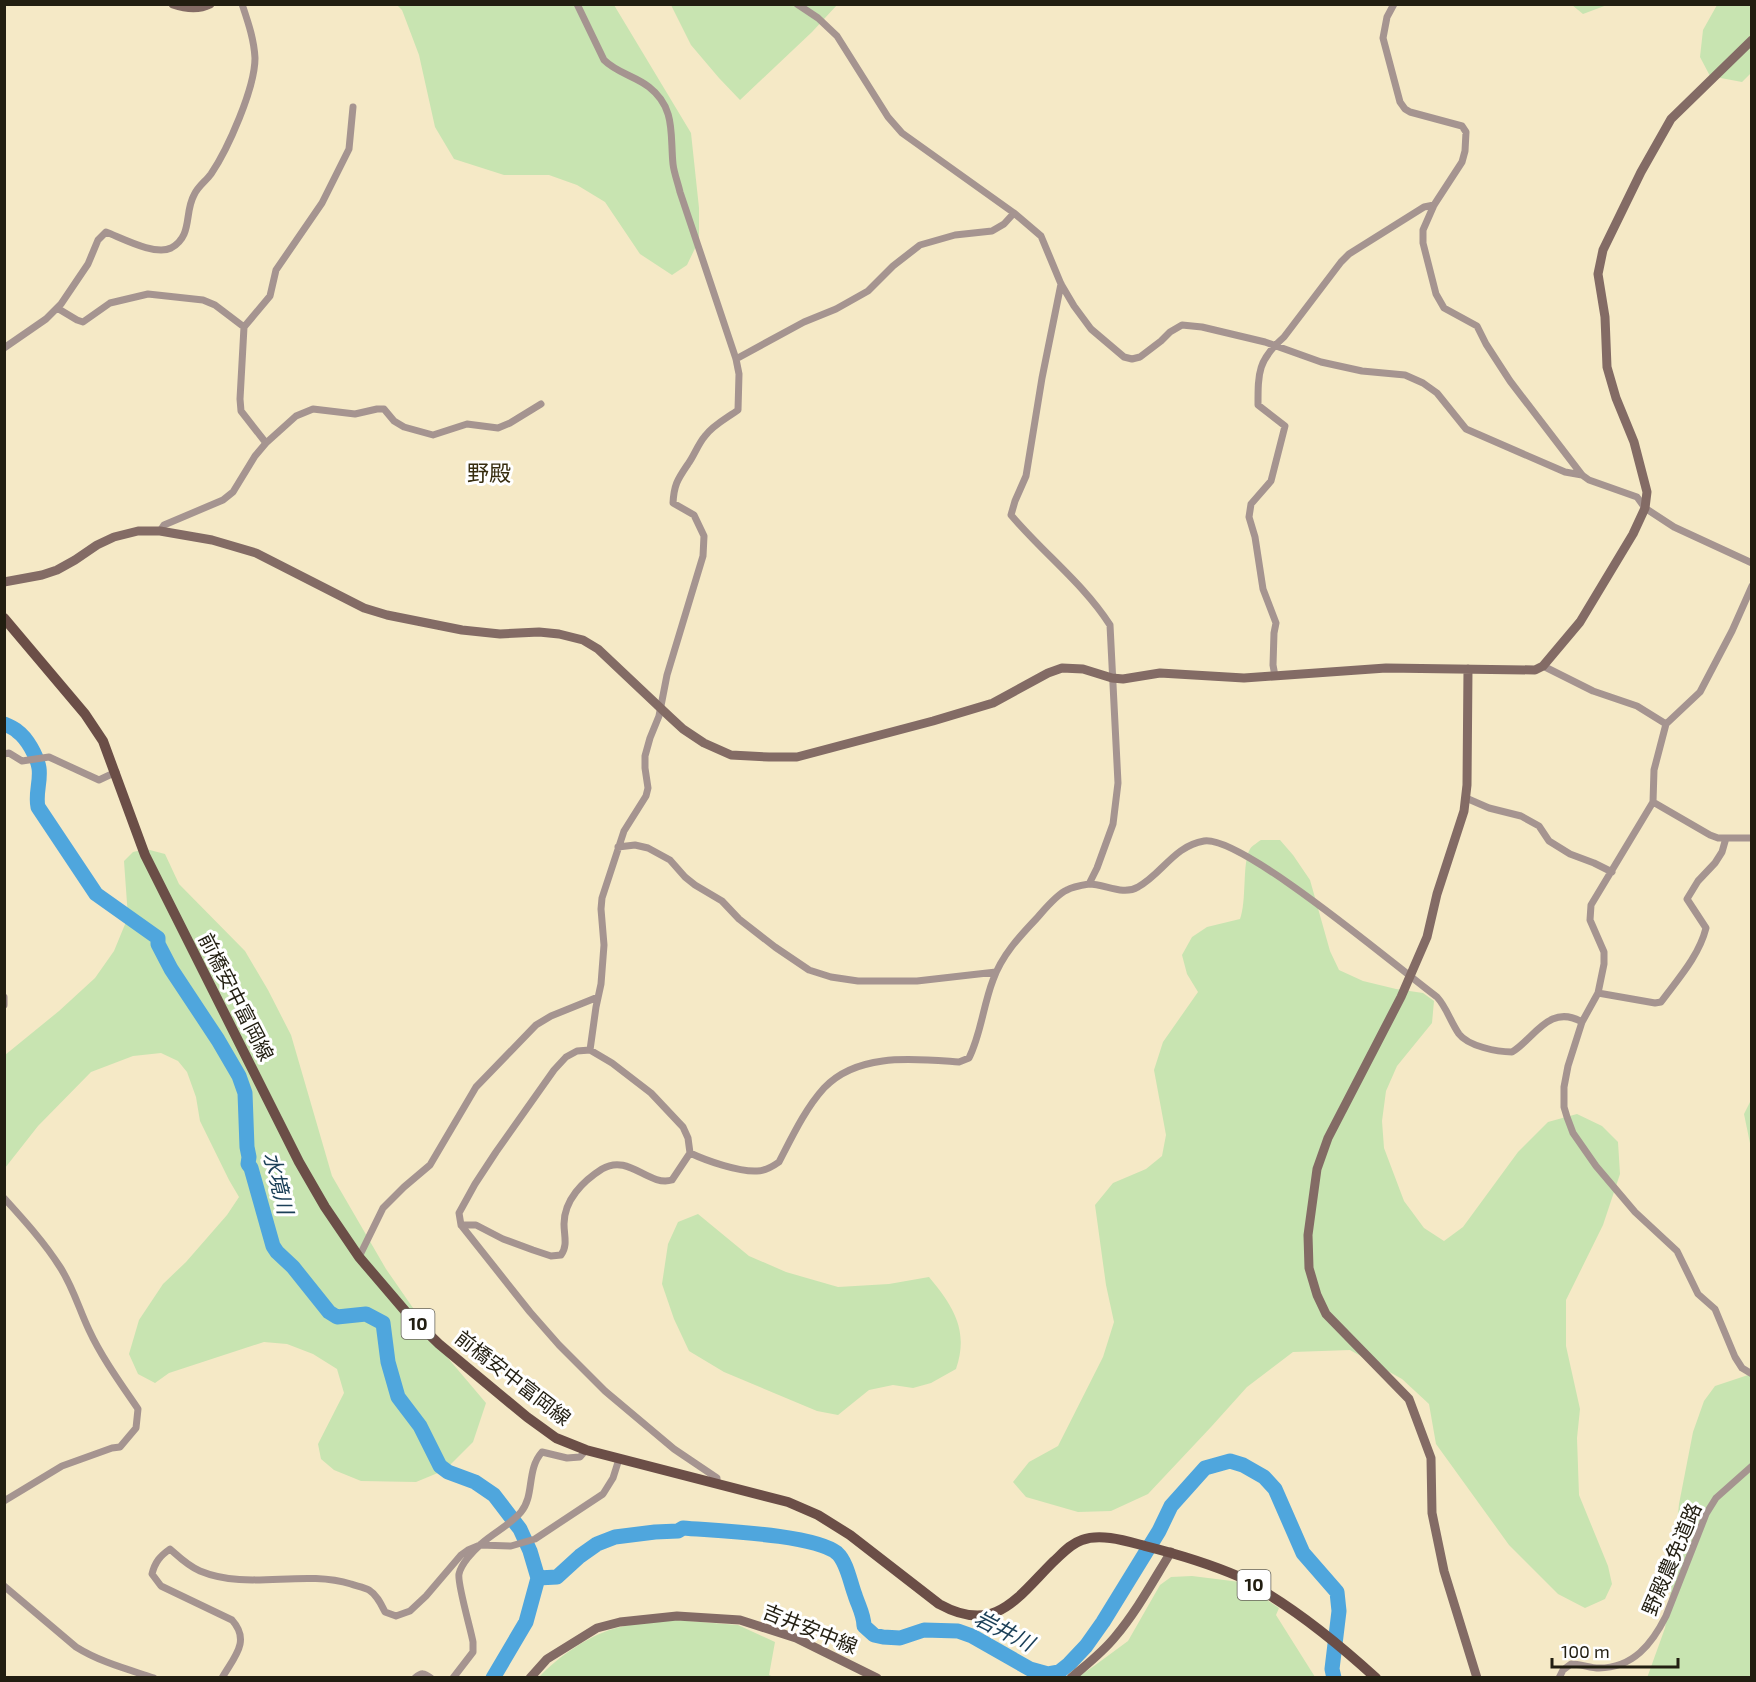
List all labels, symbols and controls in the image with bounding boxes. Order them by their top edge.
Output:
district label: 野殿 [467,459,511,485]
street label: 前橋安中富岡線 [194,929,279,1064]
water label: 水境川 [260,1149,300,1218]
road number: 10 [402,1309,434,1339]
street label: 前橋安中富岡線 [451,1325,576,1430]
street label: 野殿農免道路 [1637,1499,1706,1619]
road number: 10 [1238,1570,1270,1600]
street label: 吉井安中線 [760,1598,861,1658]
water label: 岩井川 [971,1604,1040,1656]
scale bar [1552,1631,1678,1669]
text: 100 m [1561,1640,1610,1662]

